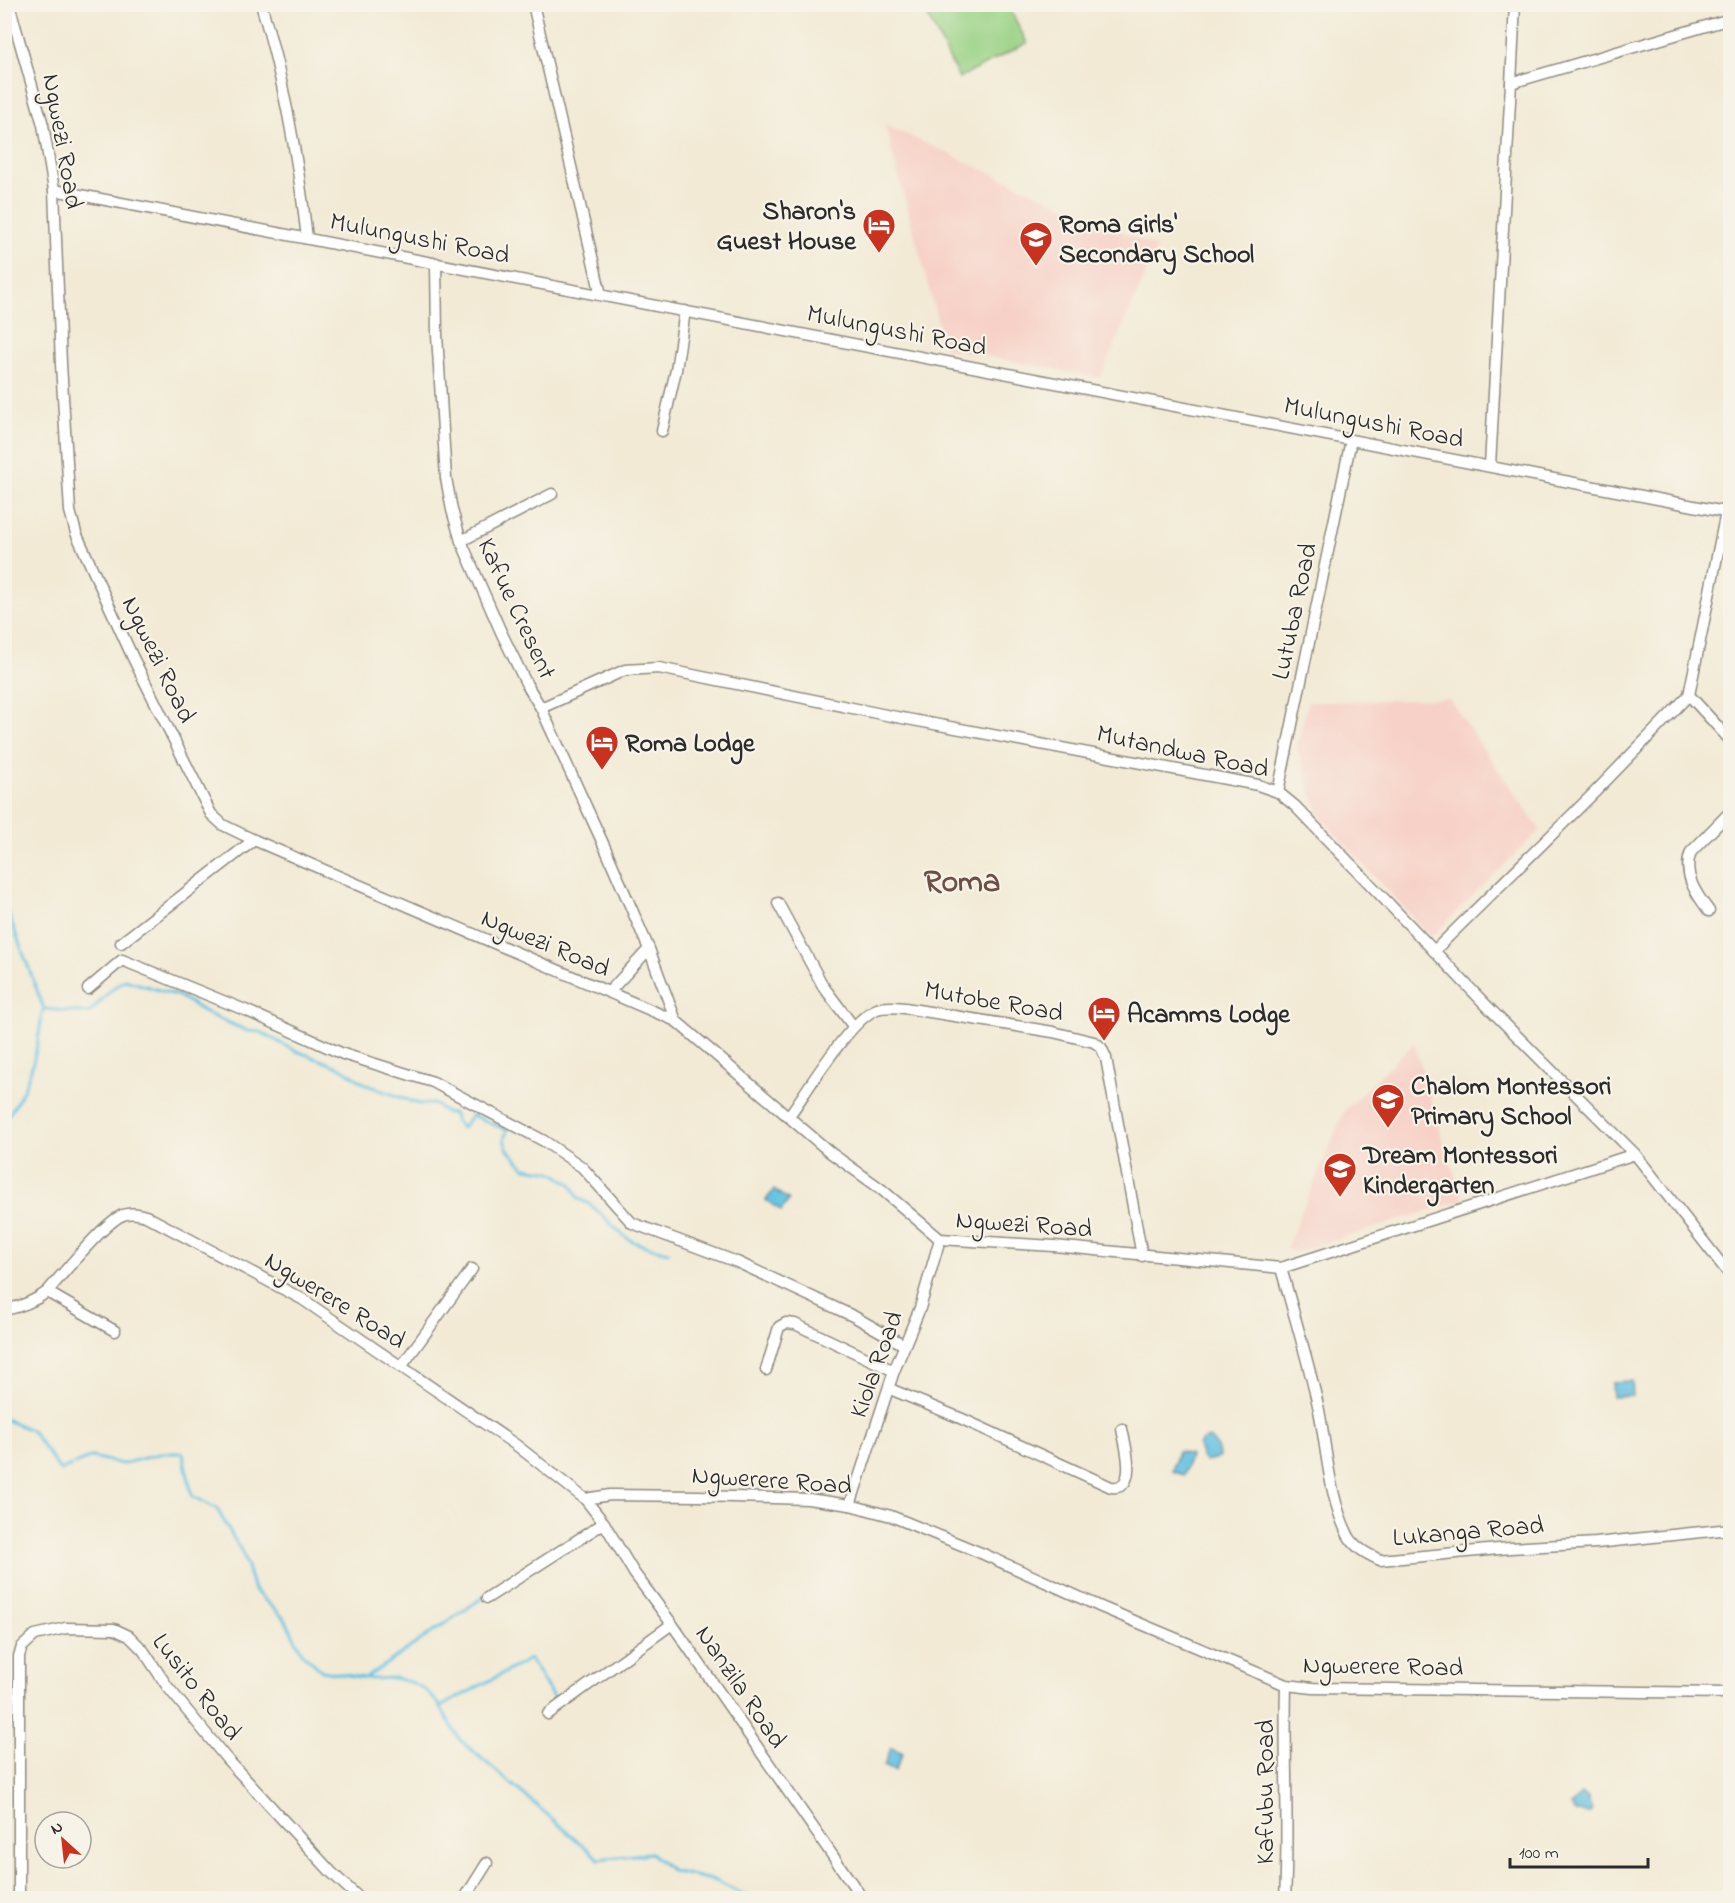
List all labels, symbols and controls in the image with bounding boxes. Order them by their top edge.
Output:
street label: Ngwezi Road [30,71,92,212]
place label: Sharon's Guest House [716,194,857,262]
street label: Mulungushi Road [326,204,513,276]
hotel icon: Sharon's Guest House [861,207,897,254]
place label: Roma Girls' Secondary School [1059,207,1254,275]
school or university icon: Roma Girls' Secondary School [1018,220,1054,267]
street label: Mulungushi Road [803,296,990,368]
street label: Mulungushi Road [1280,388,1467,460]
street label: Kafue Cresent [466,532,565,686]
street label: Lutuba Road [1263,539,1329,683]
street label: Ngwezi Road [110,591,204,730]
street label: Mutandwa Road [1093,716,1272,790]
hotel icon: Roma Lodge [584,724,620,771]
place label: Roma Lodge [625,726,756,765]
district label: Roma [924,860,1000,907]
street label: Ngwezi Road [475,901,615,989]
street label: Mutobe Road [921,972,1066,1034]
hotel icon: Acamms Lodge [1086,995,1122,1042]
place label: Acamms Lodge [1127,997,1291,1036]
place label: Chalom Montessori Primary School [1411,1069,1611,1137]
school or university icon: Chalom Montessori Primary School [1370,1082,1406,1129]
place label: Dream Montessori Kindergarten [1362,1138,1558,1207]
school or university icon: Dream Montessori Kindergarten [1322,1151,1358,1198]
street label: Ngwezi Road [954,1202,1094,1250]
street label: Ngwerere Road [256,1243,413,1360]
street label: Kiola Road [841,1306,915,1424]
street label: Ngwerere Road [690,1457,854,1507]
street label: Lukanga Road [1391,1507,1546,1559]
street label: Nanzila Road [684,1618,795,1757]
street label: Lusito Road [141,1626,250,1750]
street label: Ngwerere Road [1302,1648,1464,1688]
street label: Kafubu Road [1248,1719,1286,1865]
north arrow [33,1810,93,1870]
text: N [47,1815,68,1842]
scale bar [1510,1831,1648,1869]
text: 100 m [1519,1841,1559,1867]

